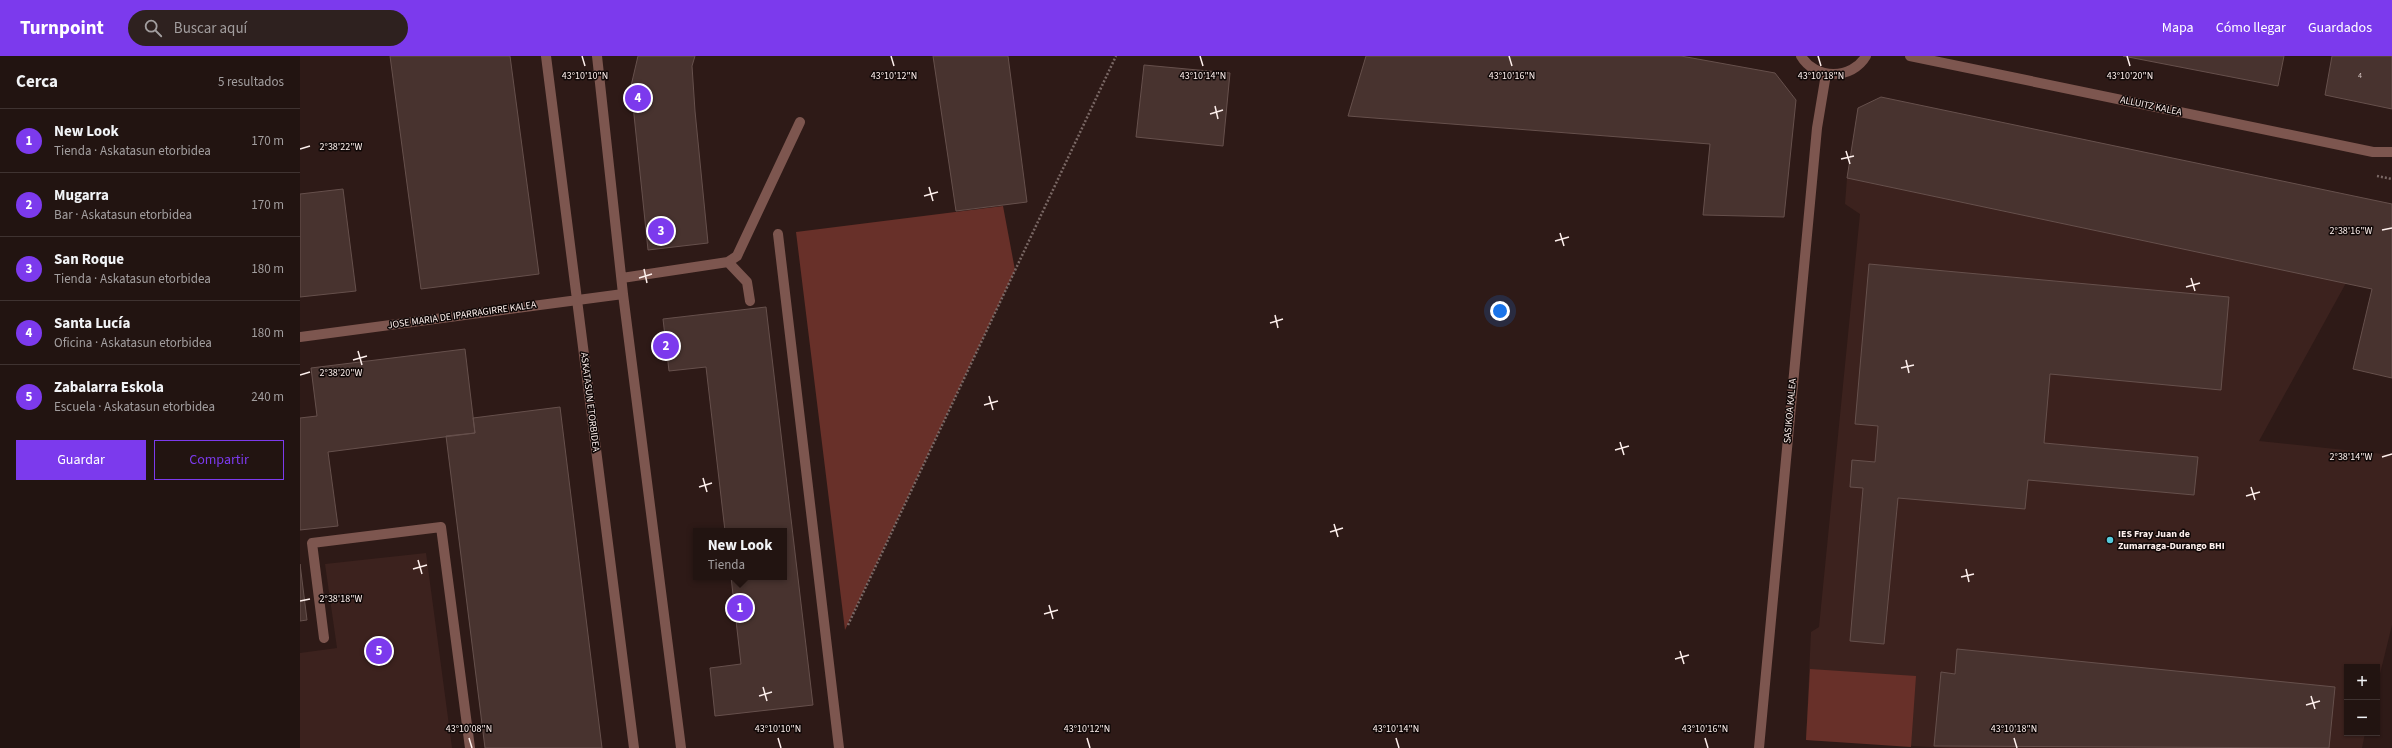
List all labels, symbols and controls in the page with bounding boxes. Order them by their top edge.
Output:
search box [128,10,408,46]
text: Turnpoint [20,15,104,42]
icon: search [142,17,164,39]
text: Buscar aquí [174,18,247,39]
text: Mapa [2162,18,2194,38]
text: Cómo llegar [2216,18,2286,38]
text: Guardados [2308,18,2372,38]
text: 43°10'10"N [562,69,608,83]
text: 43°10'12"N [871,69,917,83]
text: 43°10'14"N [1180,69,1226,83]
text: 43°10'16"N [1489,69,1535,83]
text: 43°10'18"N [1798,69,1844,83]
text: 43°10'20"N [2107,69,2153,83]
text: Cerca [16,70,58,94]
house number: 4 [2358,70,2362,81]
text: 5 resultados [218,73,284,91]
pin: 4 [625,83,651,113]
street label: ALLUITZ KALEA [2119,93,2184,119]
text: New Look [54,121,119,142]
text: 1 [26,132,32,150]
text: 170 m [251,132,284,150]
text: 2°38'22"W [320,140,363,154]
text: Tienda · Askatasun etorbidea [54,142,211,160]
text: Mugarra [54,185,109,206]
text: 2 [26,196,32,214]
text: 170 m [251,196,284,214]
text: Bar · Askatasun etorbidea [54,206,192,224]
pin: 3 [648,216,674,246]
text: 2°38'16"W [2330,224,2373,238]
text: San Roque [54,249,124,270]
text: 3 [26,260,32,278]
text: 180 m [251,260,284,278]
text: Tienda · Askatasun etorbidea [54,270,211,288]
street label: JOSE MARIA DE IPARRAGIRRE KALEA [387,298,538,332]
your location [1490,301,1510,321]
text: Santa Lucía [54,313,130,334]
text: 4 [26,324,32,342]
text: 180 m [251,324,284,342]
pin: 2 [653,331,679,361]
text: Oficina · Askatasun etorbidea [54,334,212,352]
street label: ASKATASUN ETORBIDEA [577,351,603,453]
text: 2°38'20"W [320,366,363,380]
text: Zabalarra Eskola [54,377,164,398]
street label: SASIKOA KALEA [1780,377,1800,444]
text: 5 [26,388,32,406]
text: 240 m [251,388,284,406]
text: Escuela · Askatasun etorbidea [54,398,215,416]
button: Guardar [16,440,146,480]
button: Compartir [154,440,284,480]
text: 2°38'14"W [2330,450,2373,464]
place label: IES Fray Juan de Zumarraga-Durango BHI [2118,527,2225,553]
popup [693,528,787,580]
text: New Look [708,535,772,556]
marker: IES Fray Juan de Zumarraga-Durango BHI [2105,535,2115,545]
text: Tienda [708,556,745,574]
text: 2°38'18"W [320,592,363,606]
pin: 1 [727,593,753,623]
pin: 5 [366,636,392,666]
map controls [2344,664,2380,736]
button: + [2344,664,2380,700]
button: − [2344,700,2380,736]
text: 43°10'08"N [446,722,492,736]
text: 43°10'10"N [755,722,801,736]
text: 43°10'12"N [1064,722,1110,736]
text: 43°10'14"N [1373,722,1419,736]
text: 43°10'16"N [1682,722,1728,736]
text: 43°10'18"N [1991,722,2037,736]

